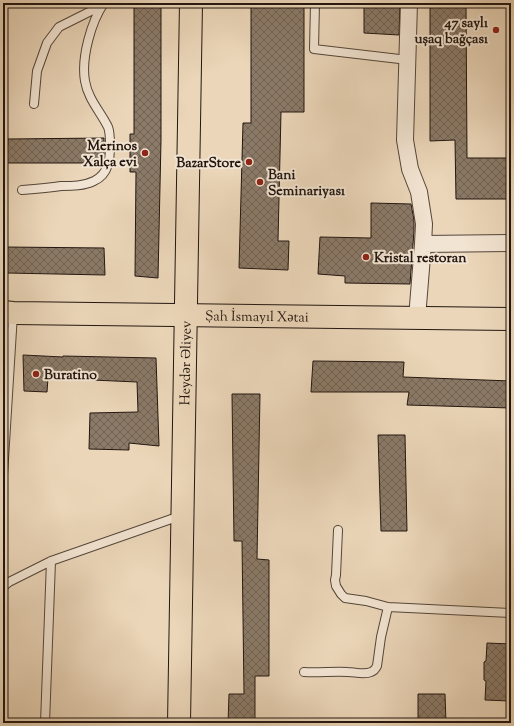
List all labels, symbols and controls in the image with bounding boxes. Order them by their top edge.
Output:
place label: 47 saylı uşaq bağçası [414,14,488,50]
marker: 47 saylı uşaq bağçası [491,25,501,35]
place label: Merinos Xalça evi [83,137,137,173]
marker: Merinos Xalça evi [140,148,150,158]
place label: BazarStore [176,154,241,174]
marker: BazarStore [244,157,254,167]
place label: Bani Seminariyası [268,166,345,202]
marker: Bani Seminariyası [255,177,265,187]
place label: Kristal restoran [374,249,467,269]
marker: Kristal restoran [361,252,371,262]
street label: Şah İsmayıl Xətai [205,307,309,329]
street label: Heydər Əliyev [176,320,198,406]
place label: Buratino [44,366,97,386]
marker: Buratino [31,369,41,379]

